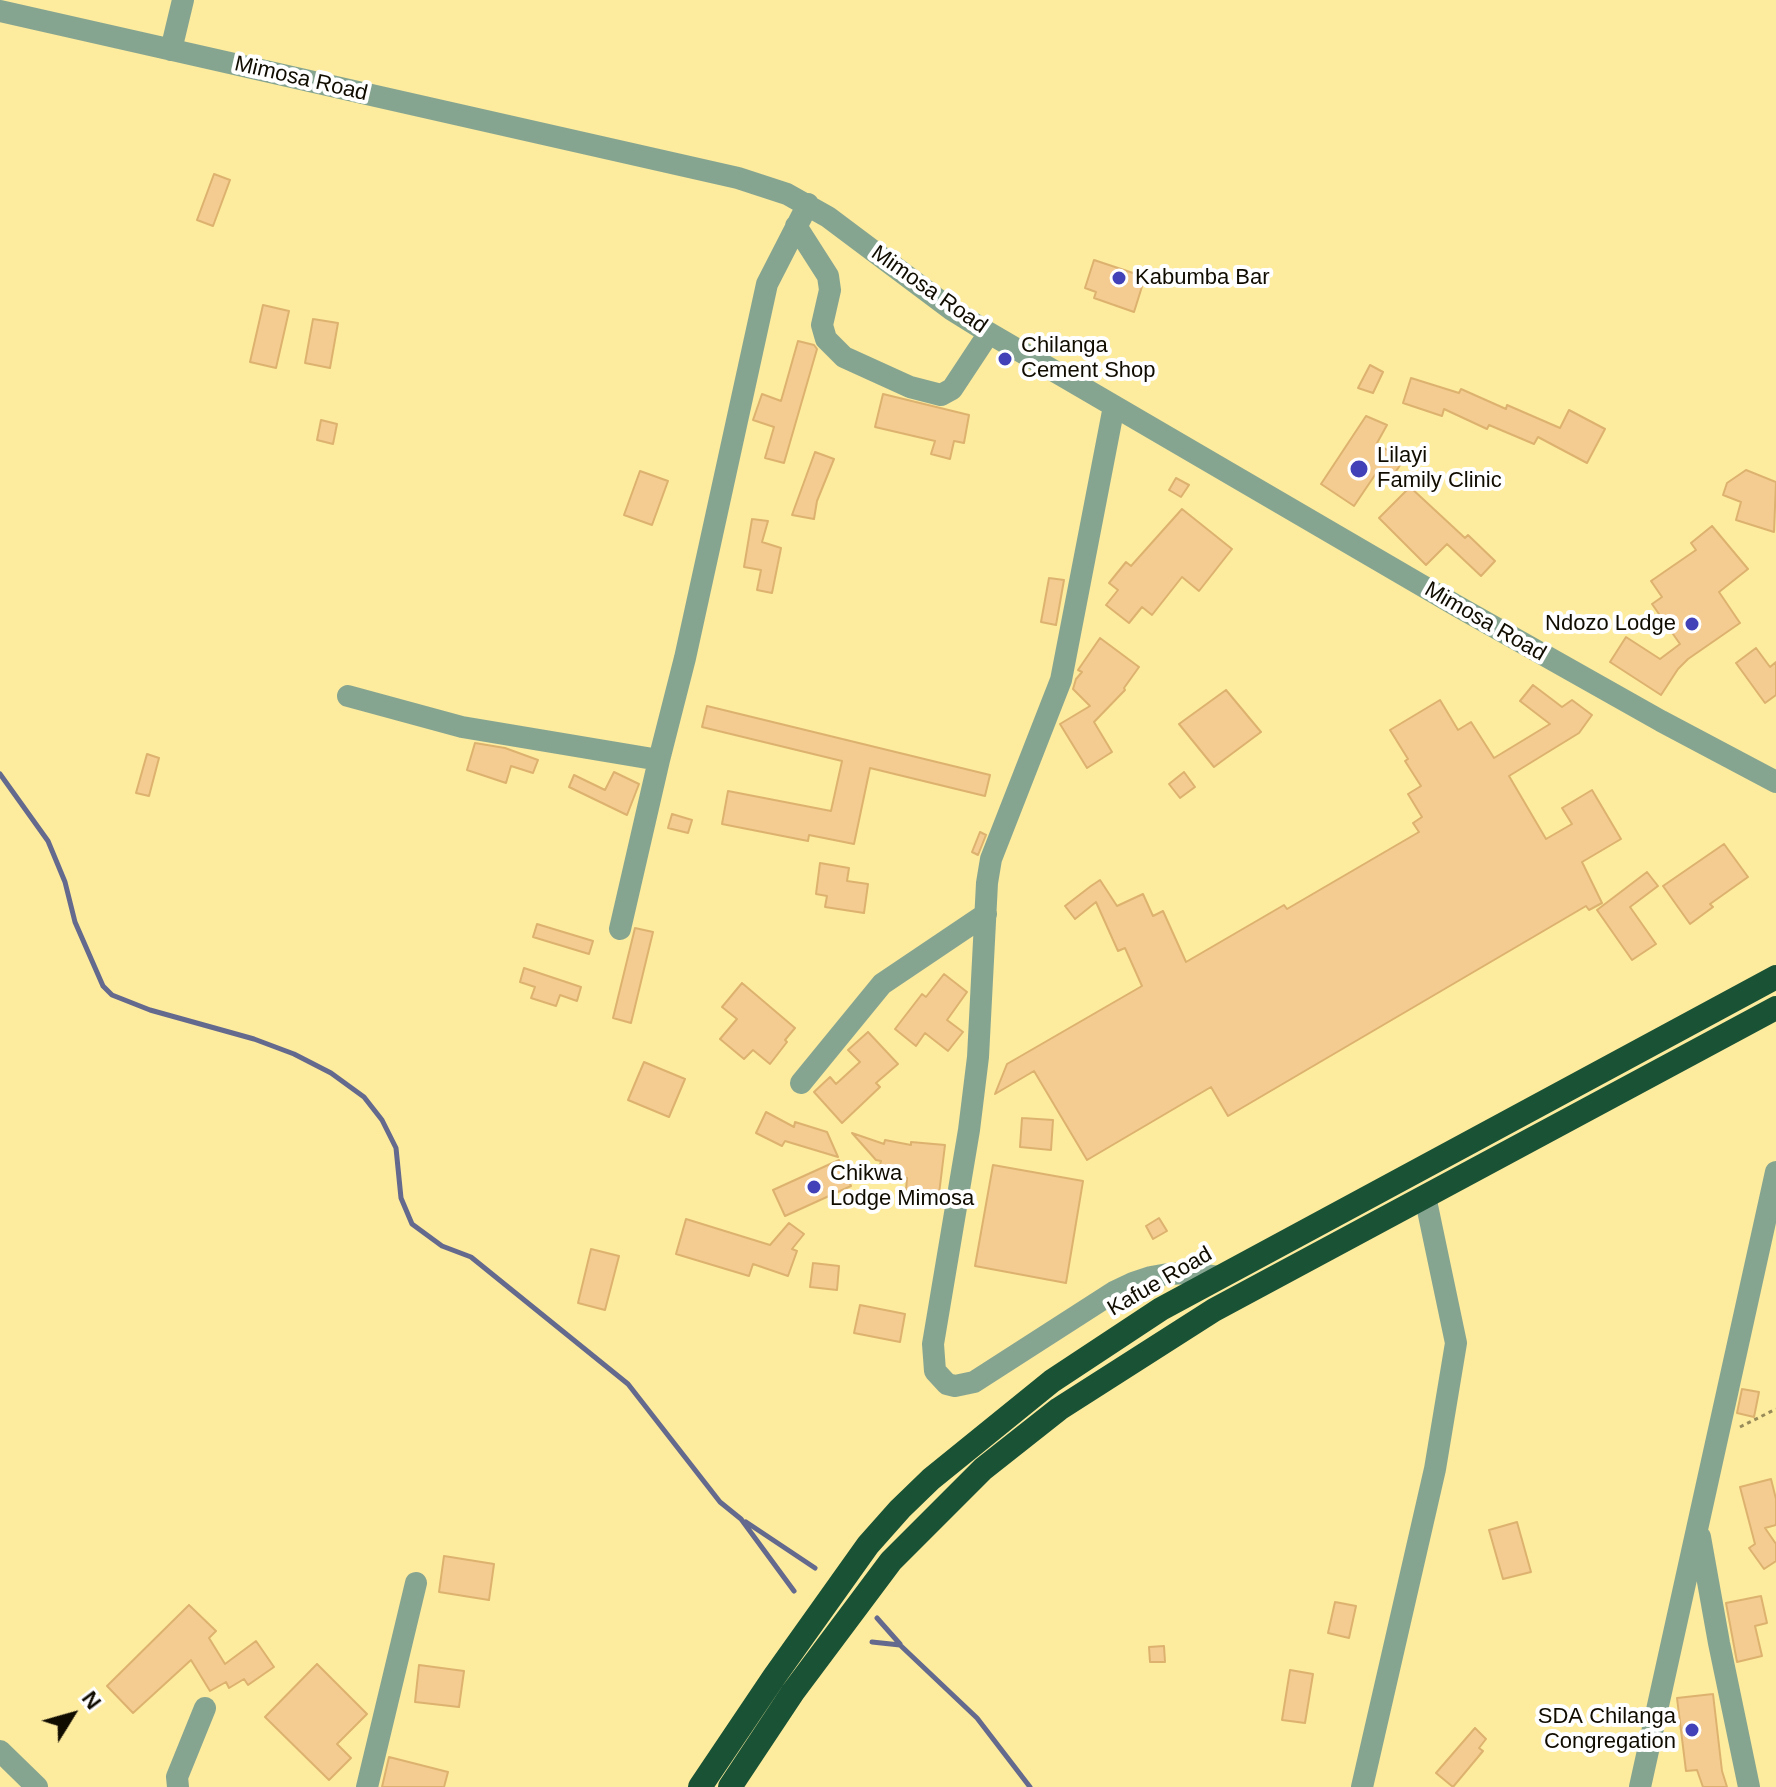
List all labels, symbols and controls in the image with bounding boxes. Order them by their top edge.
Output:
street label: Mimosa Road [232,51,370,107]
street label: Mimosa Road [866,240,992,340]
place label: Kabumba Bar [1135,265,1270,291]
marker: Kabumba Bar [1110,269,1128,287]
place label: Chilanga Cement Shop [1021,333,1156,384]
marker: Chilanga Cement Shop [996,350,1014,368]
place label: Lilayi Family Clinic [1377,443,1502,494]
marker: Lilayi Family Clinic [1348,458,1370,480]
street label: Mimosa Road [1420,577,1550,667]
place label: Ndozo Lodge [1545,611,1676,637]
marker: Ndozo Lodge [1683,615,1701,633]
place label: Chikwa Lodge Mimosa [830,1161,974,1212]
marker: Chikwa Lodge Mimosa [805,1178,823,1196]
street label: Kafue Road [1103,1242,1217,1322]
north arrow [32,1675,112,1755]
text: N [77,1686,106,1714]
place label: SDA Chilanga Congregation [1538,1704,1676,1756]
marker: SDA Chilanga Congregation [1683,1721,1701,1739]

